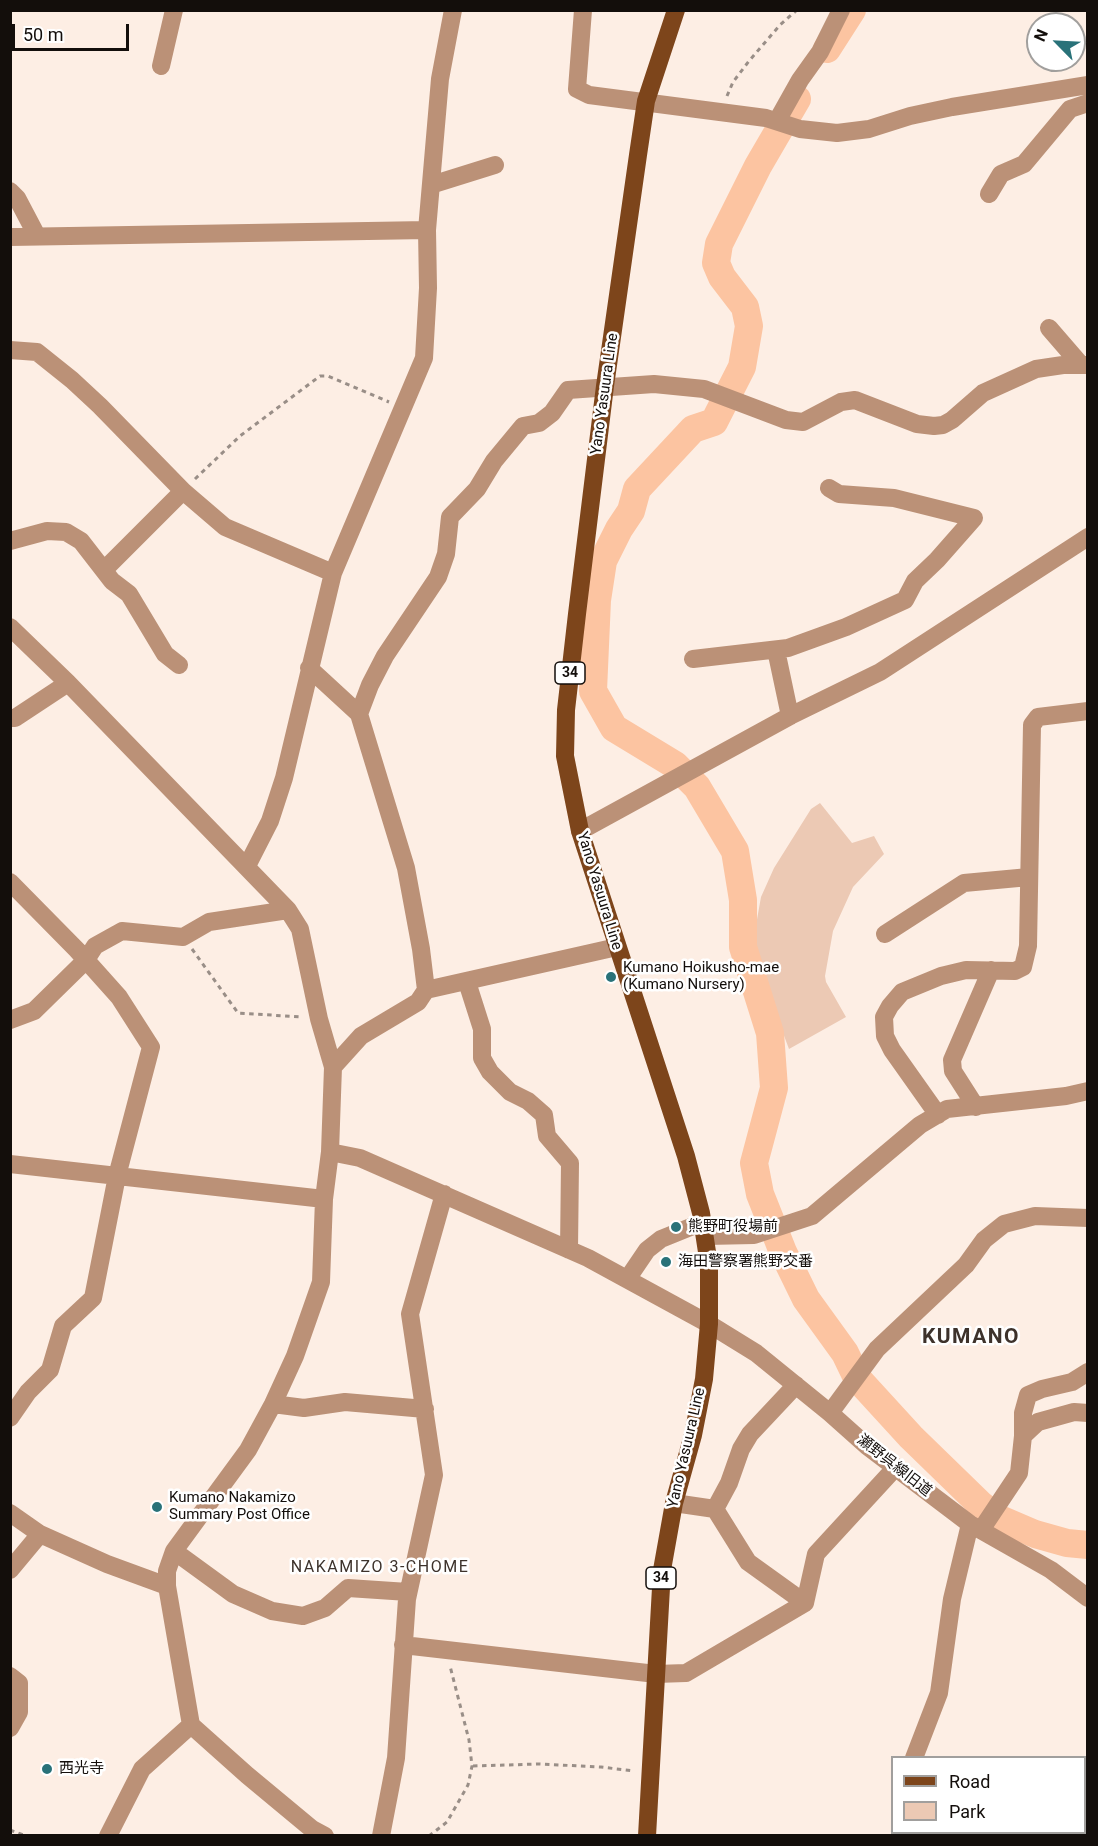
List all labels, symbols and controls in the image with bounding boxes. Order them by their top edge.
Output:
scale bar [15,12,132,50]
north arrow [1026,12,1086,72]
text: 50 m [23,24,63,45]
text: N [1030,26,1052,44]
street label: Yano Yasuura Line [588,332,622,456]
road number: 34 [555,662,585,684]
street label: Yano Yasuura Line [572,830,626,952]
place label: Kumano Hoikusho-mae (Kumano Nursery) [623,959,779,994]
marker: Kumano Hoikusho-mae (Kumano Nursery) [604,970,618,984]
place label: 熊野町役場前 [688,1218,778,1236]
marker: 熊野町役場前 [669,1220,683,1234]
place label: 海田警察署熊野交番 [678,1253,813,1271]
marker: 海田警察署熊野交番 [659,1255,673,1269]
district label: KUMANO [922,1325,1020,1351]
street label: Yano Yasuura Line [664,1386,710,1510]
street label: 瀬野呉線旧道 [853,1431,935,1501]
place label: Kumano Nakamizo Summary Post Office [169,1489,310,1524]
marker: Kumano Nakamizo Summary Post Office [150,1500,164,1514]
district label: NAKAMIZO 3-CHOME [291,1558,469,1578]
road number: 34 [646,1567,676,1589]
legend [891,1756,1086,1834]
place label: 西光寺 [59,1760,104,1778]
marker: 西光寺 [40,1762,54,1776]
text: Road [949,1771,990,1792]
text: Park [949,1801,985,1822]

